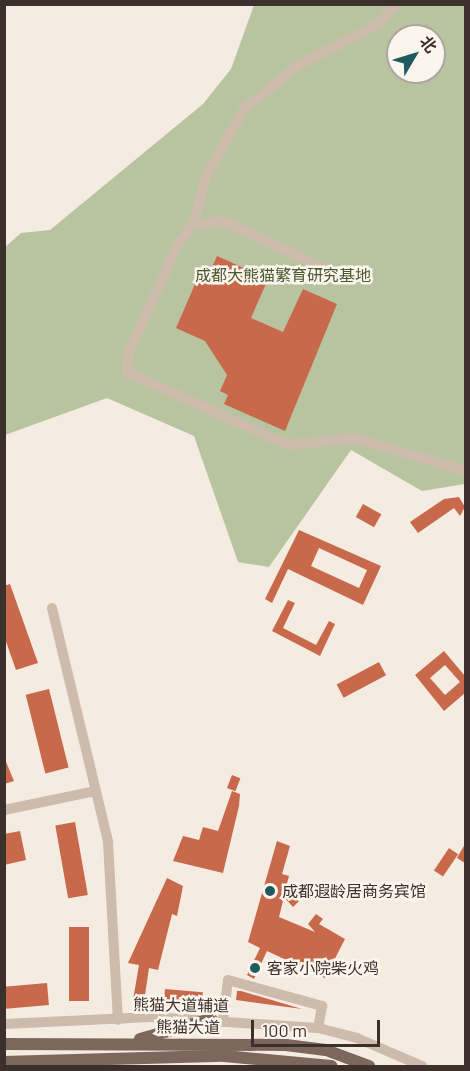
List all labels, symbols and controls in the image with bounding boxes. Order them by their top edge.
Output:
north arrow [386,24,446,84]
text: 北 [417,32,441,56]
park label: 成都大熊猫繁育研究基地 [195,265,371,285]
place label: 成都遐龄居商务宾馆 [282,881,426,901]
marker: 成都遐龄居商务宾馆 [263,884,277,898]
place label: 客家小院柴火鸡 [267,958,379,978]
marker: 客家小院柴火鸡 [248,961,262,975]
street label: 熊猫大道辅道 [133,995,229,1015]
scale bar [254,1008,383,1046]
street label: 熊猫大道 [156,1017,220,1037]
text: 100 m [262,1019,307,1041]

